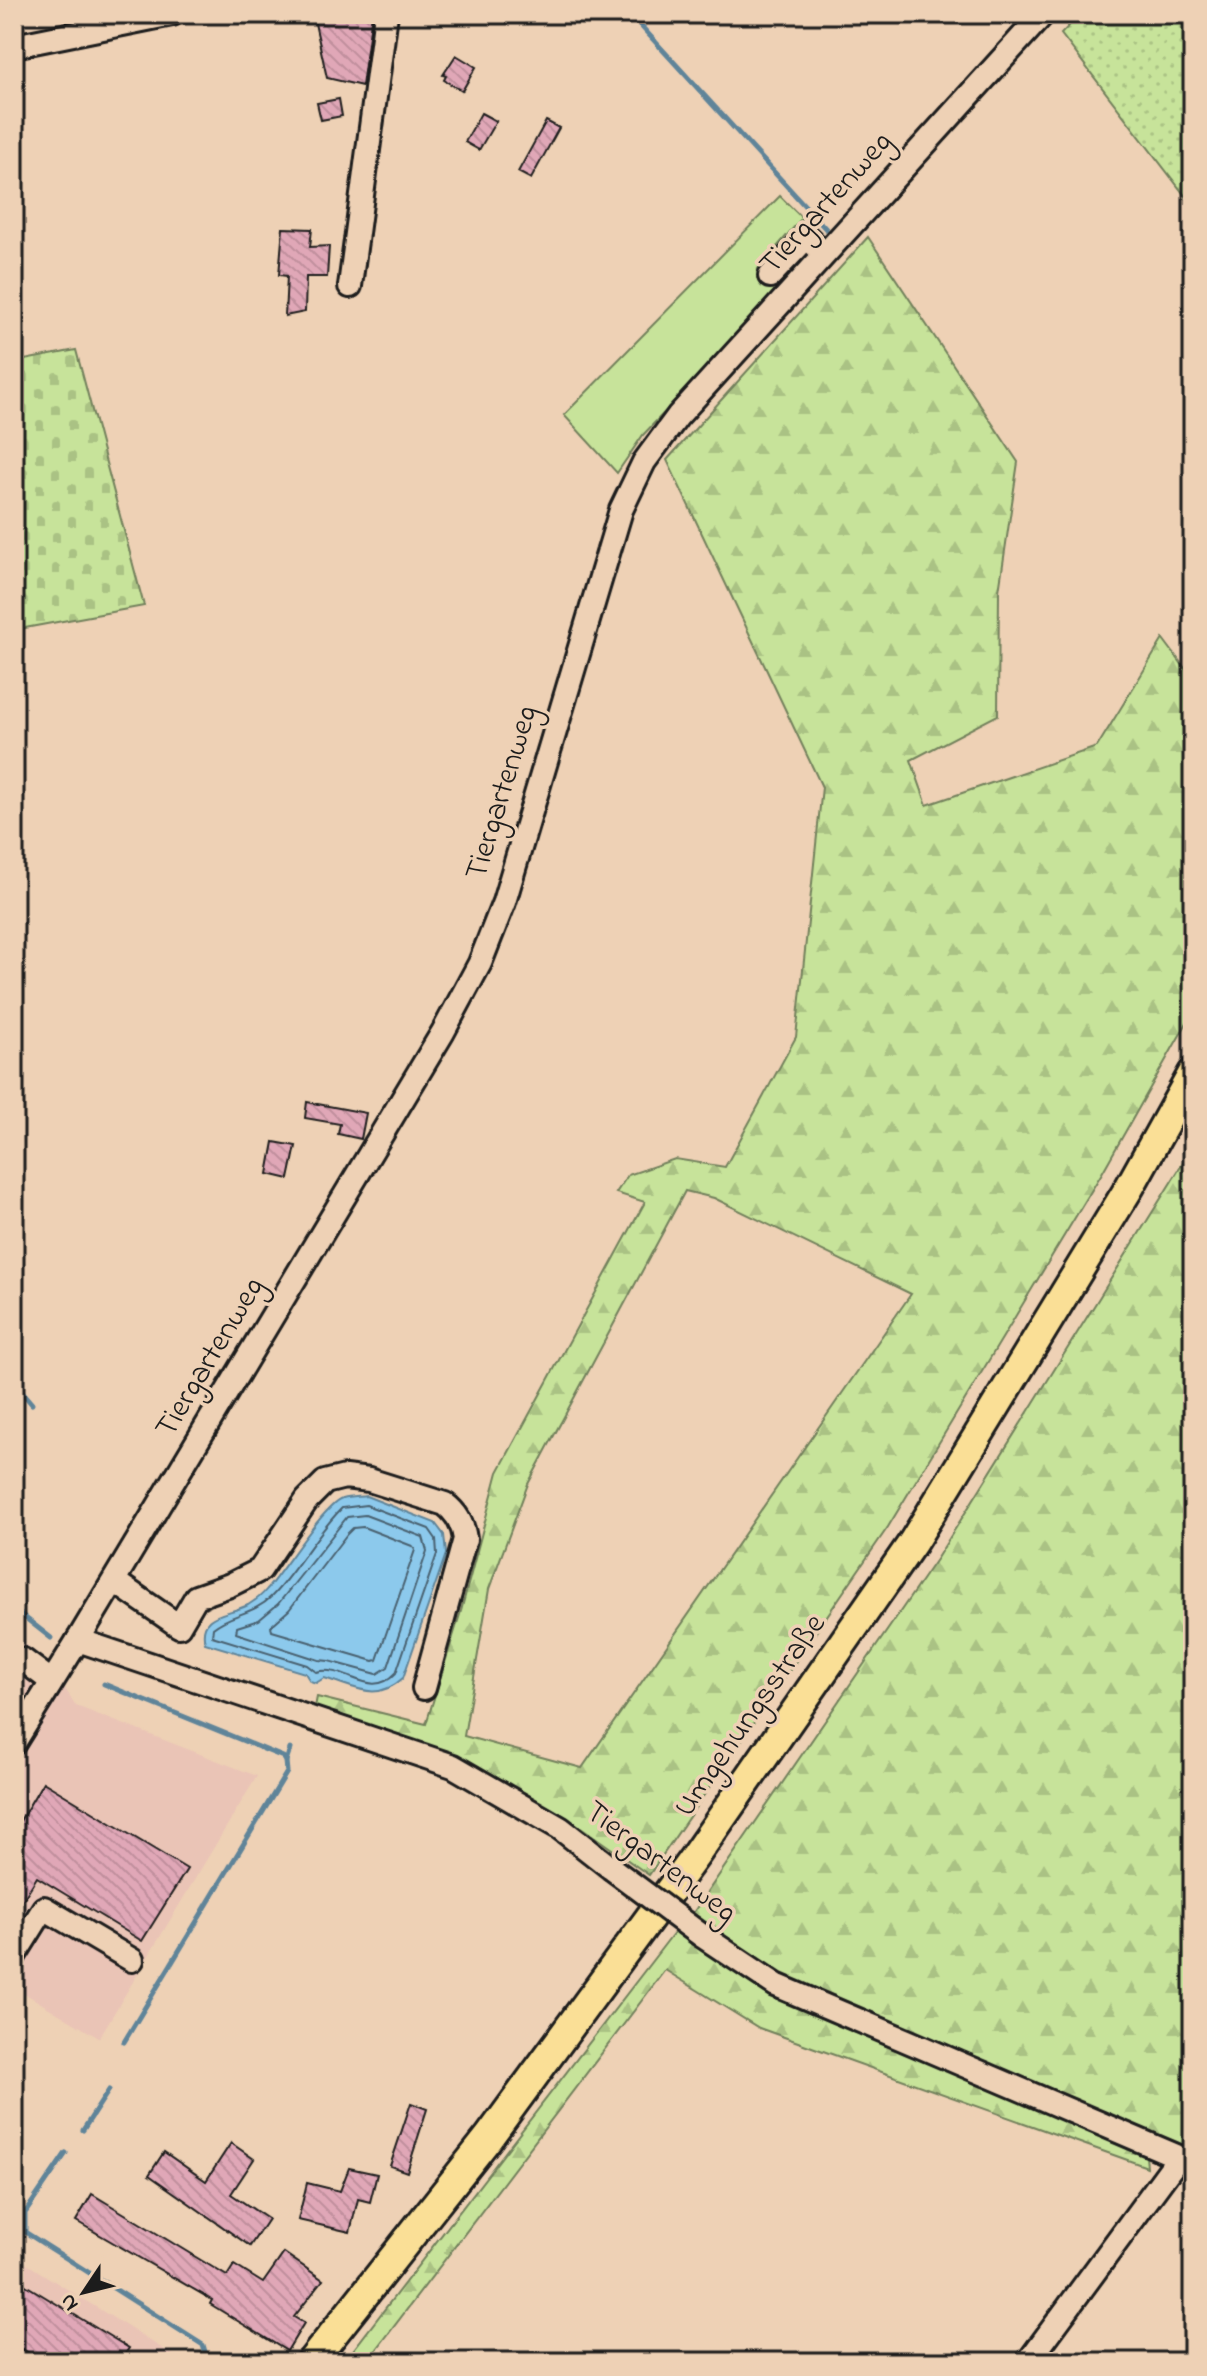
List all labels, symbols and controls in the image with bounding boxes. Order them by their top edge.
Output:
street label: Tiergartenweg [749,121,905,287]
street label: Tiergartenweg [454,700,552,886]
street label: Tiergartenweg [144,1269,278,1447]
street label: Umgehungsstraße [663,1604,839,1827]
street label: Tiergartenweg [574,1790,746,1936]
north arrow [44,2252,124,2332]
text: N [53,2286,87,2317]

